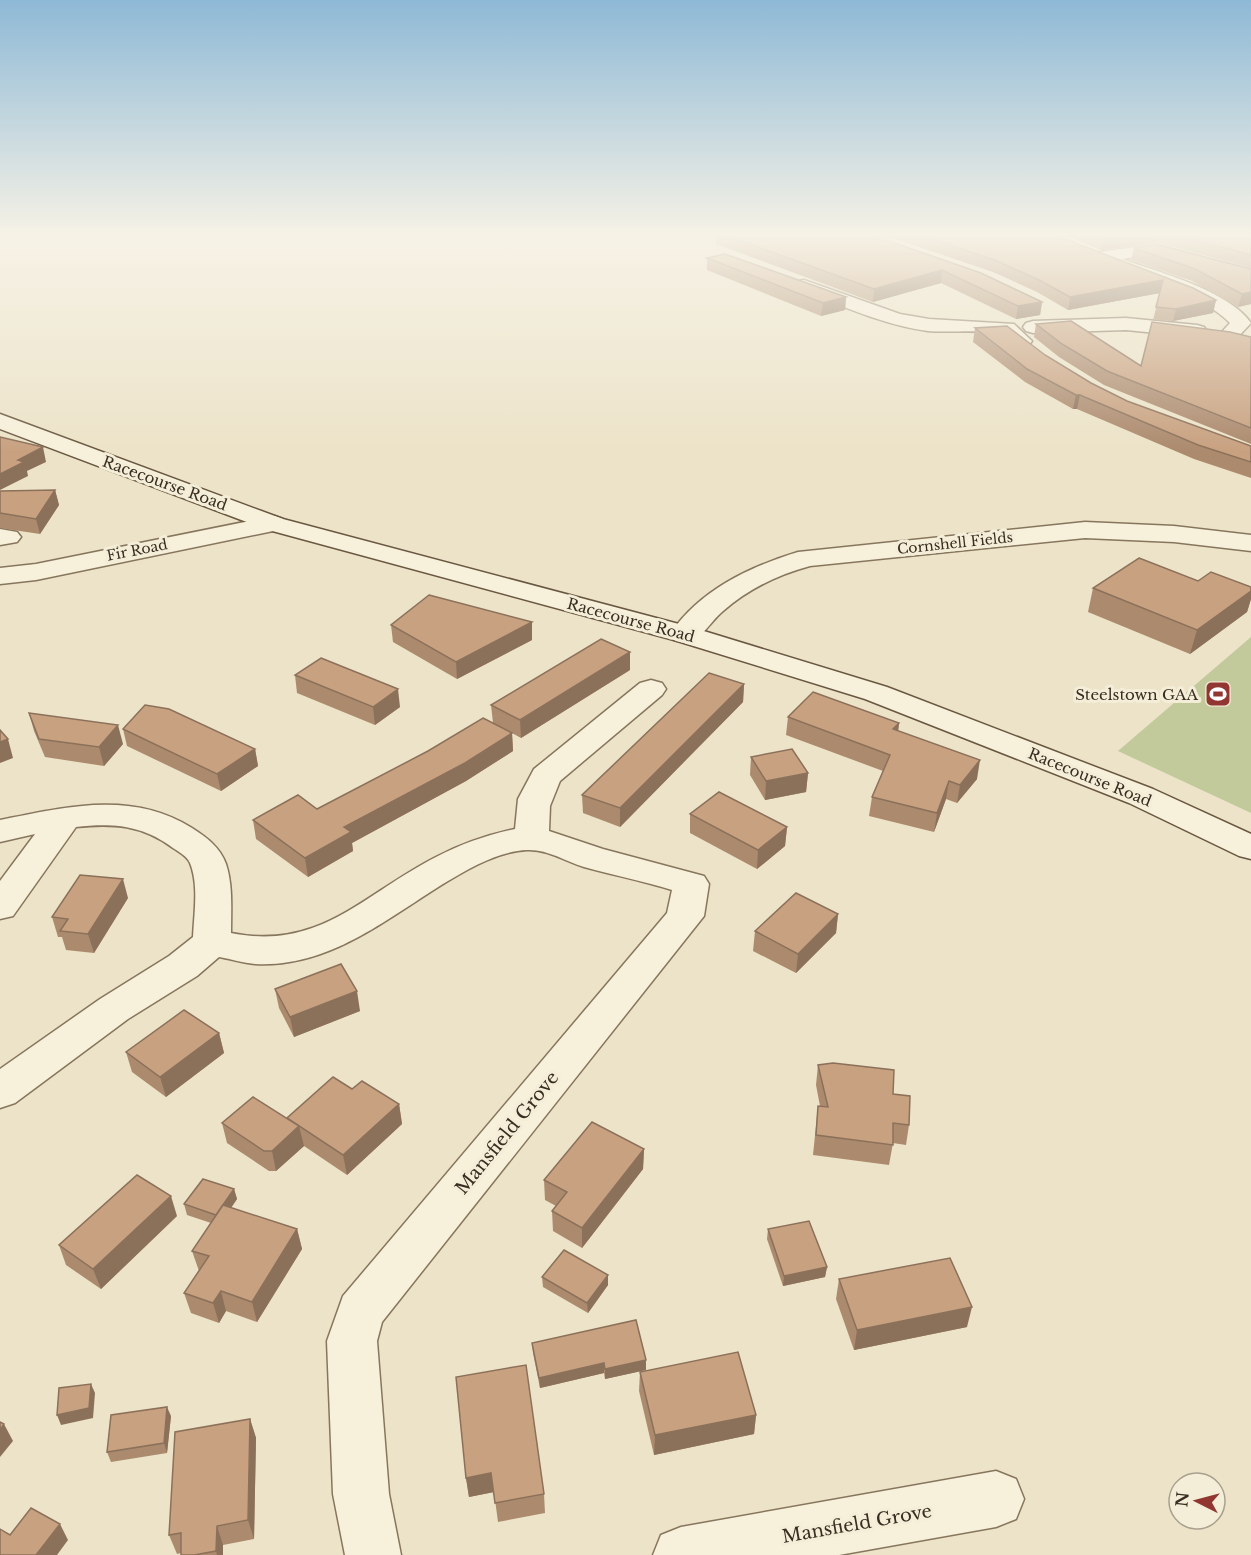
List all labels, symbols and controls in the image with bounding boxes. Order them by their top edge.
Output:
street label: Racecourse Road [100,452,230,514]
street label: Cornshell Fields [896,528,1014,558]
street label: Fir Road [105,535,170,565]
street label: Racecourse Road [565,594,697,646]
sports icon: Steelstown GAA [1203,679,1233,709]
place label: Steelstown GAA [1075,685,1198,704]
street label: Racecourse Road [1026,744,1154,810]
street label: Mansfield Grove [451,1067,563,1199]
north arrow [1167,1471,1227,1531]
text: N [1171,1491,1193,1508]
street label: Mansfield Grove [780,1500,934,1548]

